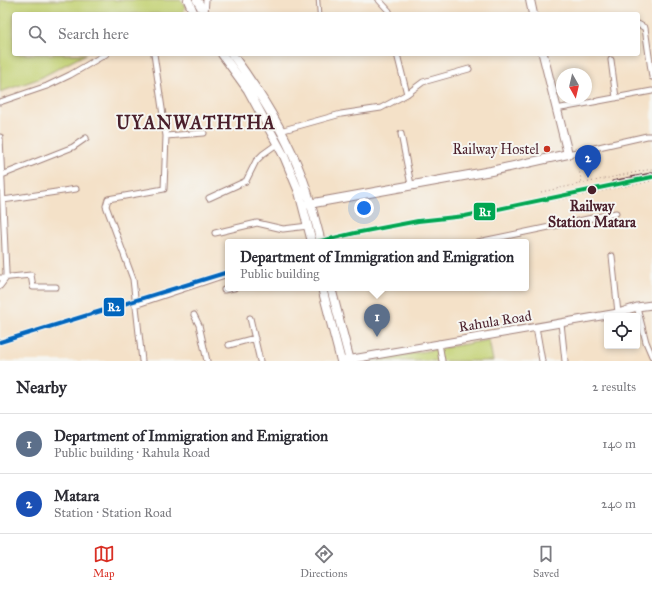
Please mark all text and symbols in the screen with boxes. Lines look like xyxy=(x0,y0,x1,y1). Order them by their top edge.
search box xyxy=(12,12,640,56)
icon: search xyxy=(26,23,48,45)
text: Search here xyxy=(58,25,129,43)
north arrow xyxy=(556,68,592,104)
district label: UYANWATHTHA xyxy=(116,112,276,134)
place label: Railway Hostel xyxy=(453,141,539,158)
marker: Railway Hostel xyxy=(542,144,552,154)
pin: 2 xyxy=(575,145,601,178)
marker: Railway Station Matara xyxy=(586,184,598,196)
your location xyxy=(354,198,374,218)
place label: Railway Station Matara xyxy=(548,198,637,231)
line badge: R1 xyxy=(473,202,496,221)
text: R1 xyxy=(479,206,492,219)
popup xyxy=(225,239,529,291)
text: Department of Immigration and Emigration xyxy=(240,248,514,266)
text: Public building xyxy=(240,266,319,282)
line badge: R2 xyxy=(103,297,125,317)
text: R2 xyxy=(107,301,121,314)
pin: 1 xyxy=(364,304,390,337)
street label: Rahula Road xyxy=(457,307,533,336)
map controls xyxy=(604,313,640,349)
button: locate xyxy=(604,313,640,349)
text: Nearby xyxy=(16,377,67,398)
text: 2 results xyxy=(592,379,636,395)
text: Department of Immigration and Emigration xyxy=(54,427,328,445)
text: 1 xyxy=(26,436,32,452)
text: 140 m xyxy=(602,436,636,452)
text: Public building · Rahula Road xyxy=(54,445,210,461)
text: Matara xyxy=(54,487,99,505)
text: 2 xyxy=(26,496,32,512)
text: 240 m xyxy=(601,496,636,512)
text: Station · Station Road xyxy=(54,505,172,521)
tab: Map xyxy=(93,543,115,580)
tab: Directions xyxy=(300,543,348,580)
tab: Saved xyxy=(533,543,559,580)

